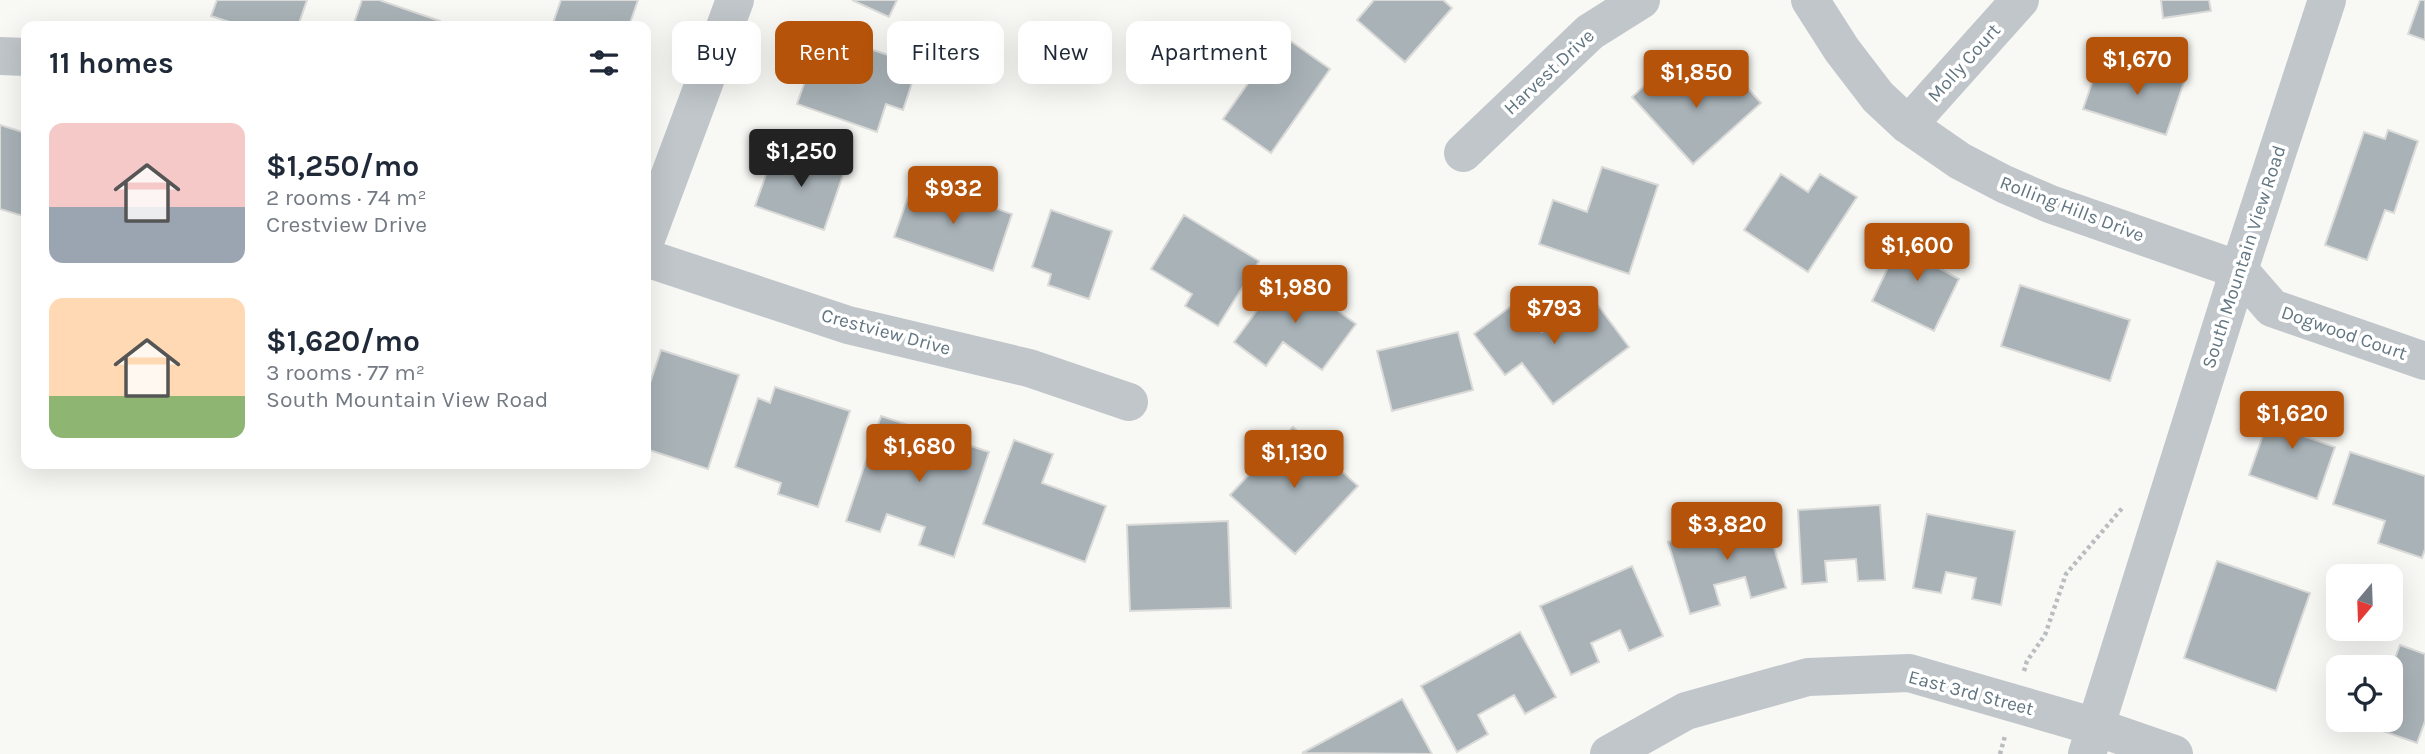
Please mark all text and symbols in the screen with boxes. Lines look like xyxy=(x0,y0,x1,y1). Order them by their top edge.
street label: Molly Court xyxy=(1923,19,2005,107)
chip: Buy xyxy=(672,21,761,84)
chip: Rent xyxy=(775,21,873,84)
chip: Filters xyxy=(887,21,1004,84)
chip: New xyxy=(1018,21,1112,84)
chip: Apartment xyxy=(1126,21,1291,84)
street label: Harvest Drive xyxy=(1499,25,1599,119)
pin: $1,670 xyxy=(2080,38,2194,97)
icon: filters xyxy=(585,44,623,82)
text: 11 homes xyxy=(49,45,174,81)
text: $1,670 xyxy=(2102,46,2172,73)
pin: $1,850 xyxy=(1639,50,1753,110)
text: $1,850 xyxy=(1660,59,1732,86)
pin: $1,250 xyxy=(744,130,858,189)
text: $1,250 xyxy=(765,138,837,165)
street label: South Mountain View Road xyxy=(2197,143,2291,371)
text: $1,250/mo xyxy=(266,148,419,184)
icon: home xyxy=(105,151,189,235)
pin: $932 xyxy=(912,166,994,226)
street label: Rolling Hills Drive xyxy=(1997,171,2147,247)
text: $932 xyxy=(924,175,982,202)
text: 2 rooms · 74 m² xyxy=(266,184,427,211)
text: Crestview Drive xyxy=(266,211,427,238)
pin: $1,600 xyxy=(1860,224,1974,283)
text: $1,600 xyxy=(1881,232,1953,259)
pin: $1,980 xyxy=(1238,266,1352,325)
text: $1,980 xyxy=(1258,274,1332,301)
pin: $793 xyxy=(1513,286,1595,346)
text: $793 xyxy=(1526,295,1582,322)
street label: Dogwood Court xyxy=(2278,301,2410,365)
street label: Crestview Drive xyxy=(819,304,953,360)
text: $1,620/mo xyxy=(266,323,420,359)
icon: home xyxy=(105,326,189,410)
text: 3 rooms · 77 m² xyxy=(266,359,425,386)
text: South Mountain View Road xyxy=(266,386,548,413)
pin: $1,620 xyxy=(2235,392,2349,451)
text: $1,620 xyxy=(2256,400,2328,427)
pin: $1,680 xyxy=(862,424,976,484)
pin: $1,130 xyxy=(1237,430,1351,490)
text: $1,680 xyxy=(882,433,956,460)
text: $1,130 xyxy=(1261,439,1327,466)
pin: $3,820 xyxy=(1670,503,1784,562)
text: $3,820 xyxy=(1687,511,1767,538)
north arrow xyxy=(2326,564,2403,640)
map controls xyxy=(2326,564,2403,732)
button: locate xyxy=(2326,655,2403,732)
street label: East 3rd Street xyxy=(1906,666,2036,720)

